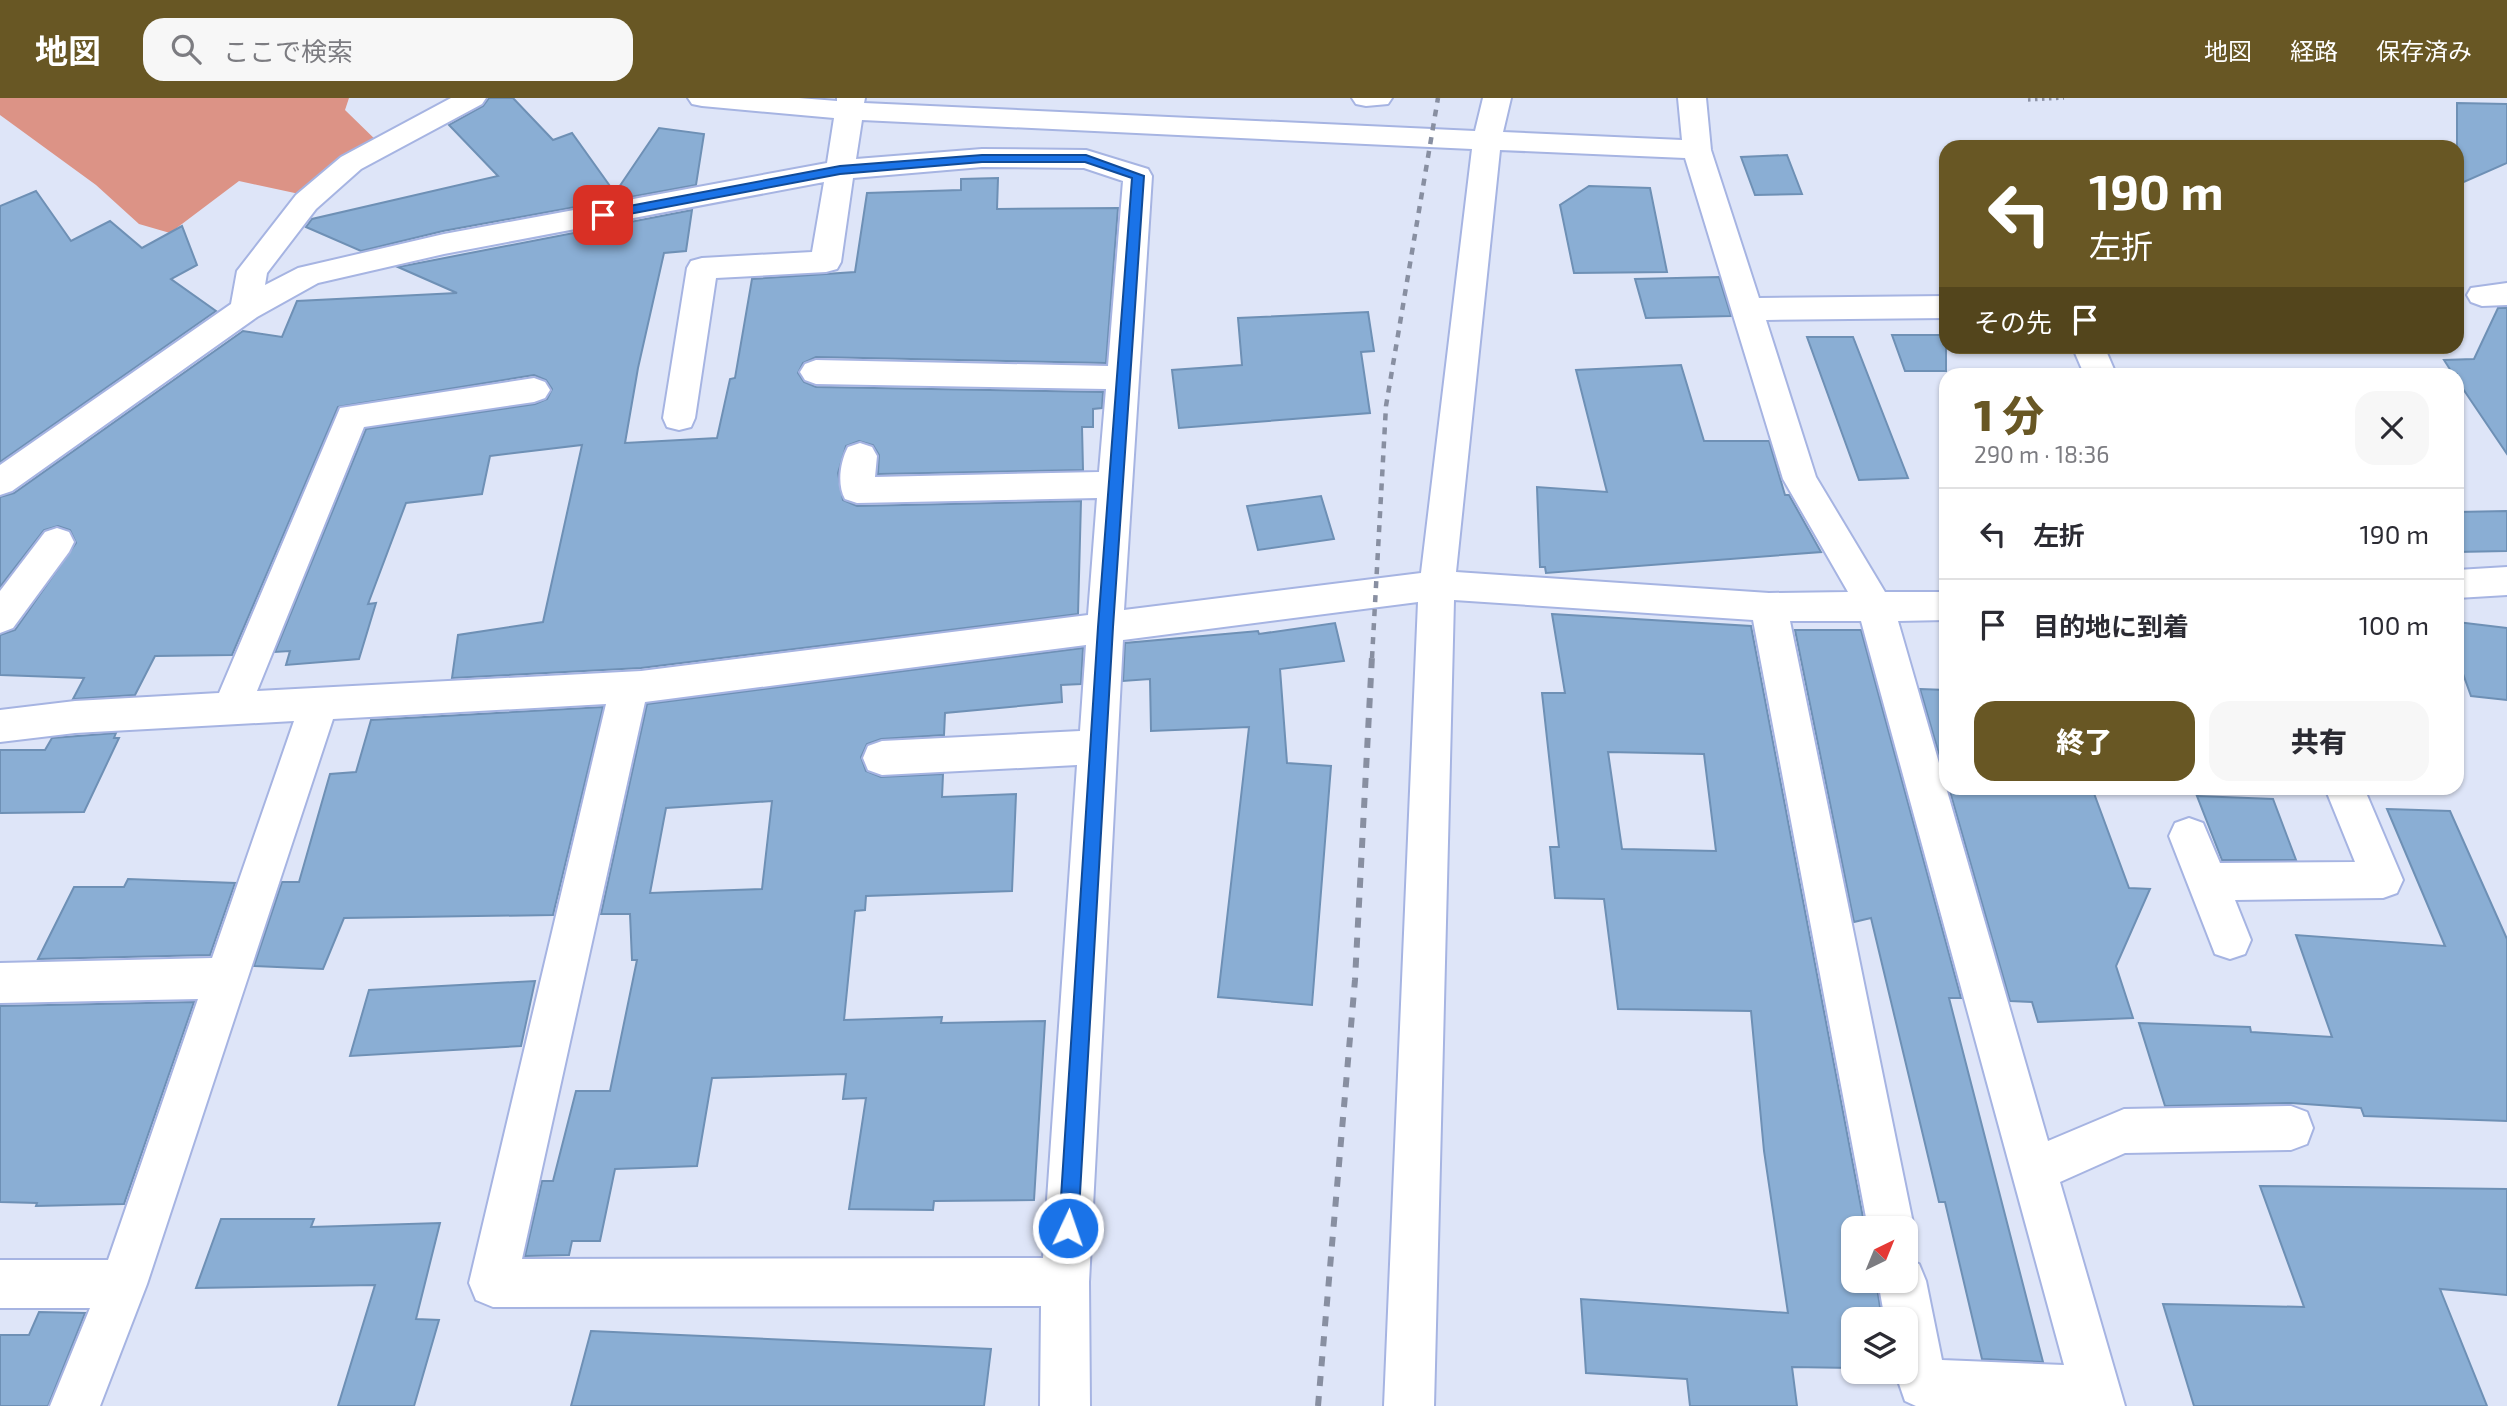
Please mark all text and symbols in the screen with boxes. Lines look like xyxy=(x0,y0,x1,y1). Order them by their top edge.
search box xyxy=(143,18,633,81)
text: 地図 xyxy=(35,30,101,70)
icon: search xyxy=(167,30,205,68)
text: ここで検索 xyxy=(223,35,353,66)
text: 地図 xyxy=(2204,36,2252,65)
text: 経路 xyxy=(2290,36,2338,65)
text: 保存済み xyxy=(2376,36,2472,65)
text: 190 m xyxy=(2089,161,2224,220)
icon: left xyxy=(1974,168,2065,259)
pin xyxy=(573,185,633,245)
icon: arrive xyxy=(584,196,622,234)
text: 左折 xyxy=(2089,226,2153,264)
icon: arrive xyxy=(2066,301,2104,339)
text: その先 xyxy=(1974,306,2052,337)
text: 1 分 xyxy=(1974,389,2044,439)
button: close xyxy=(2355,391,2429,465)
text: 290 m · 18:36 xyxy=(1974,440,2109,468)
icon: left xyxy=(1974,515,2012,553)
text: 190 m xyxy=(2360,518,2429,549)
text: 左折 xyxy=(2033,519,2085,550)
icon: arrive xyxy=(1974,606,2012,644)
text: 100 m xyxy=(2359,609,2429,640)
text: 目的地に到着 xyxy=(2033,610,2189,641)
button: 終了 xyxy=(1974,701,2195,781)
button: 共有 xyxy=(2209,701,2429,781)
position arrow xyxy=(1031,1191,1105,1265)
north arrow xyxy=(1841,1216,1918,1293)
map controls xyxy=(1841,1216,1918,1384)
button: layers xyxy=(1841,1307,1918,1384)

